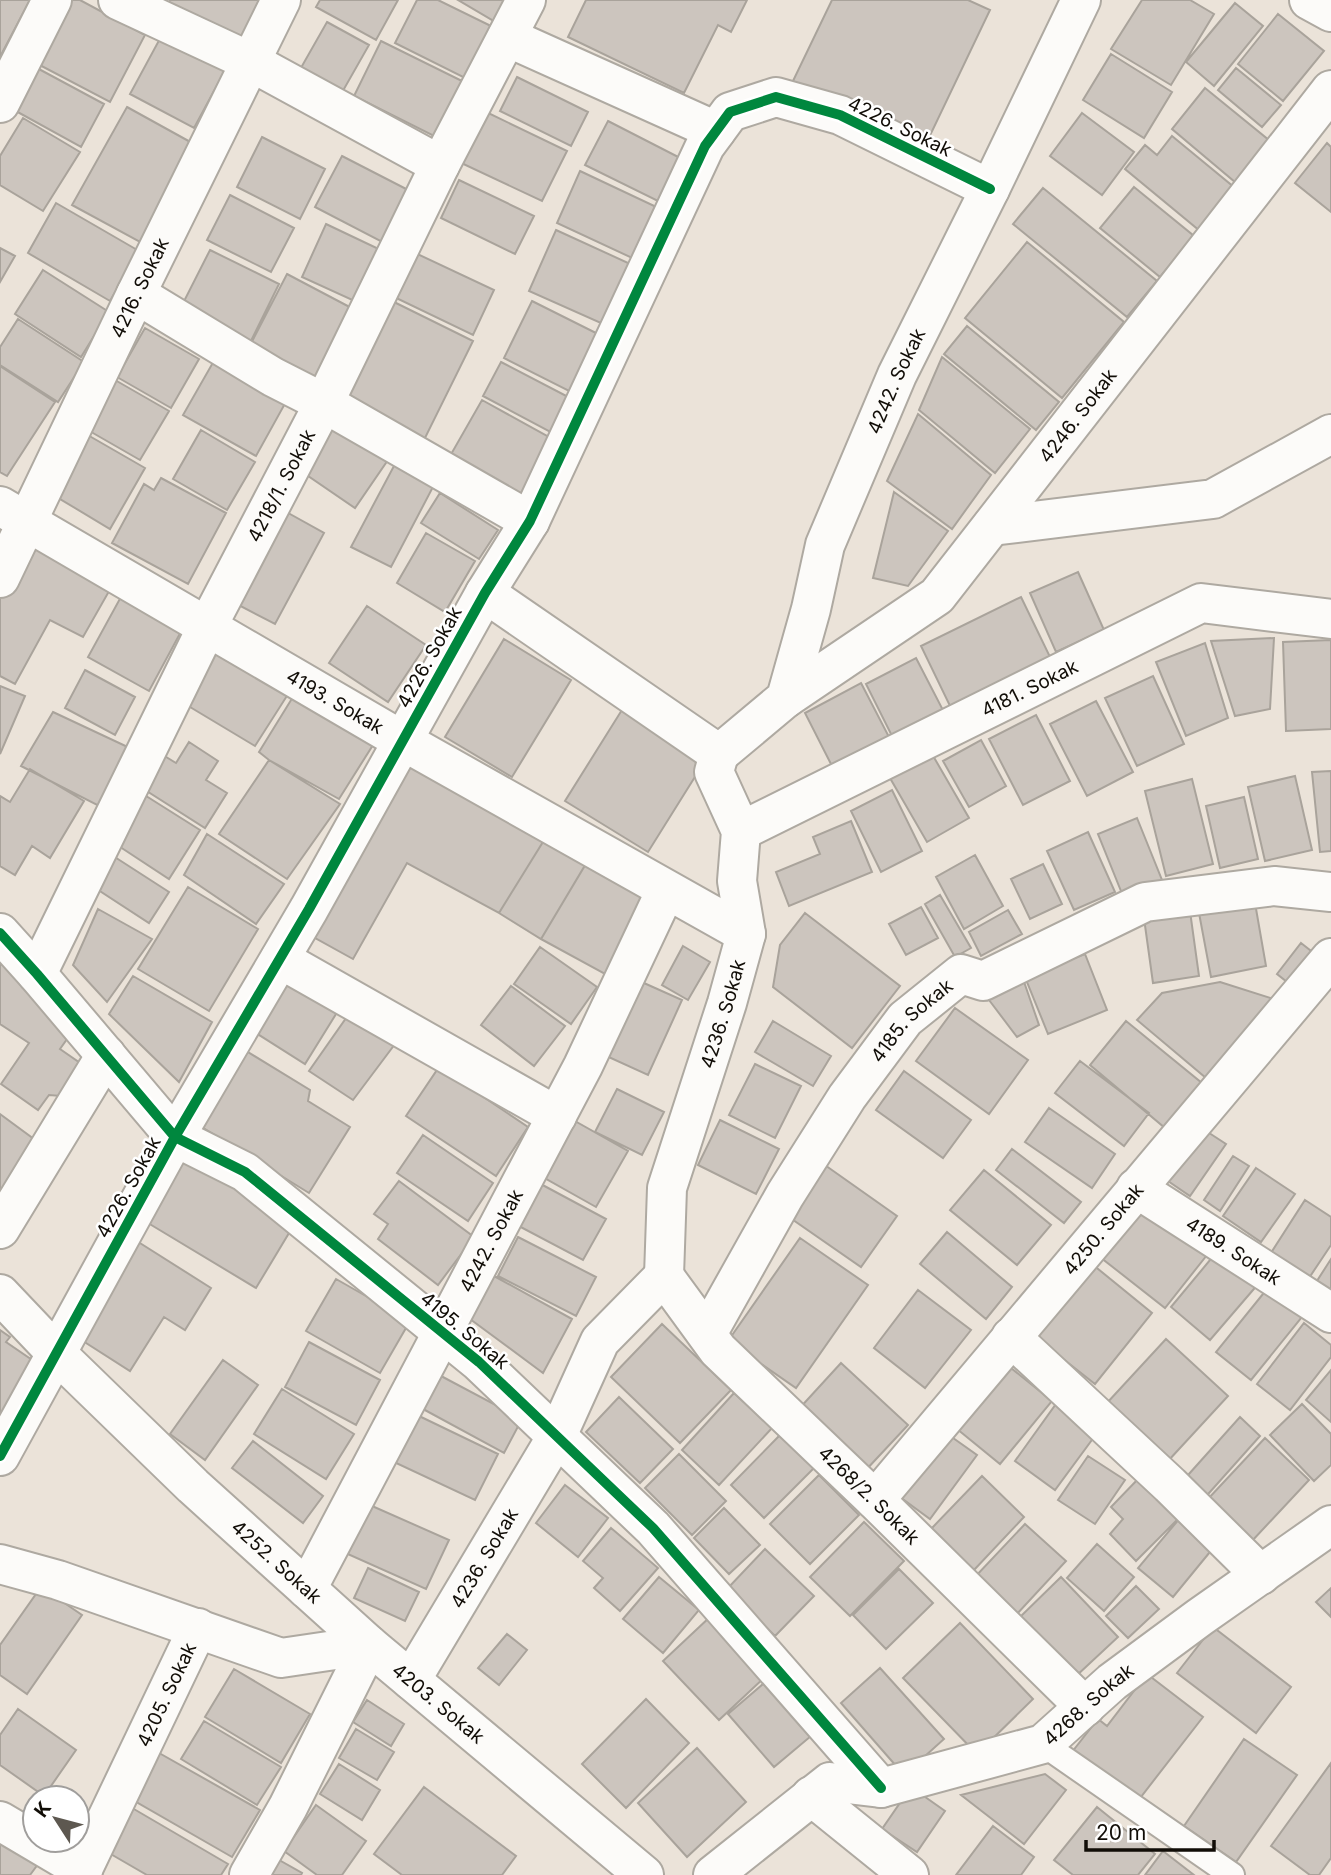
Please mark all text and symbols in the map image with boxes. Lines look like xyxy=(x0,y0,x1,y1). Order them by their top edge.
street label: 4226. Sokak xyxy=(844,91,956,162)
street label: 4216. Sokak xyxy=(106,233,174,342)
street label: 4242. Sokak xyxy=(862,324,931,437)
street label: 4246. Sokak xyxy=(1034,364,1122,467)
street label: 4218/1. Sokak xyxy=(242,425,320,546)
street label: 4226. Sokak xyxy=(392,602,467,712)
street label: 4181. Sokak xyxy=(978,655,1082,722)
street label: 4193. Sokak xyxy=(282,665,388,739)
street label: 4236. Sokak xyxy=(696,956,751,1071)
street label: 4185. Sokak xyxy=(866,974,958,1067)
street label: 4226. Sokak xyxy=(91,1132,166,1242)
street label: 4250. Sokak xyxy=(1058,1178,1149,1280)
street label: 4242. Sokak xyxy=(455,1185,528,1296)
street label: 4189. Sokak xyxy=(1181,1212,1286,1290)
street label: 4195. Sokak xyxy=(416,1287,514,1374)
street label: 4268/2. Sokak xyxy=(813,1441,925,1550)
street label: 4236. Sokak xyxy=(446,1504,523,1613)
street label: 4252. Sokak xyxy=(227,1516,326,1609)
street label: 4205. Sokak xyxy=(132,1638,202,1751)
street label: 4203. Sokak xyxy=(387,1658,489,1749)
street label: 4268. Sokak xyxy=(1038,1659,1139,1750)
north arrow xyxy=(21,1784,91,1854)
text: K xyxy=(29,1797,56,1822)
scale bar xyxy=(1086,1808,1214,1852)
text: 20 m xyxy=(1096,1820,1146,1845)

